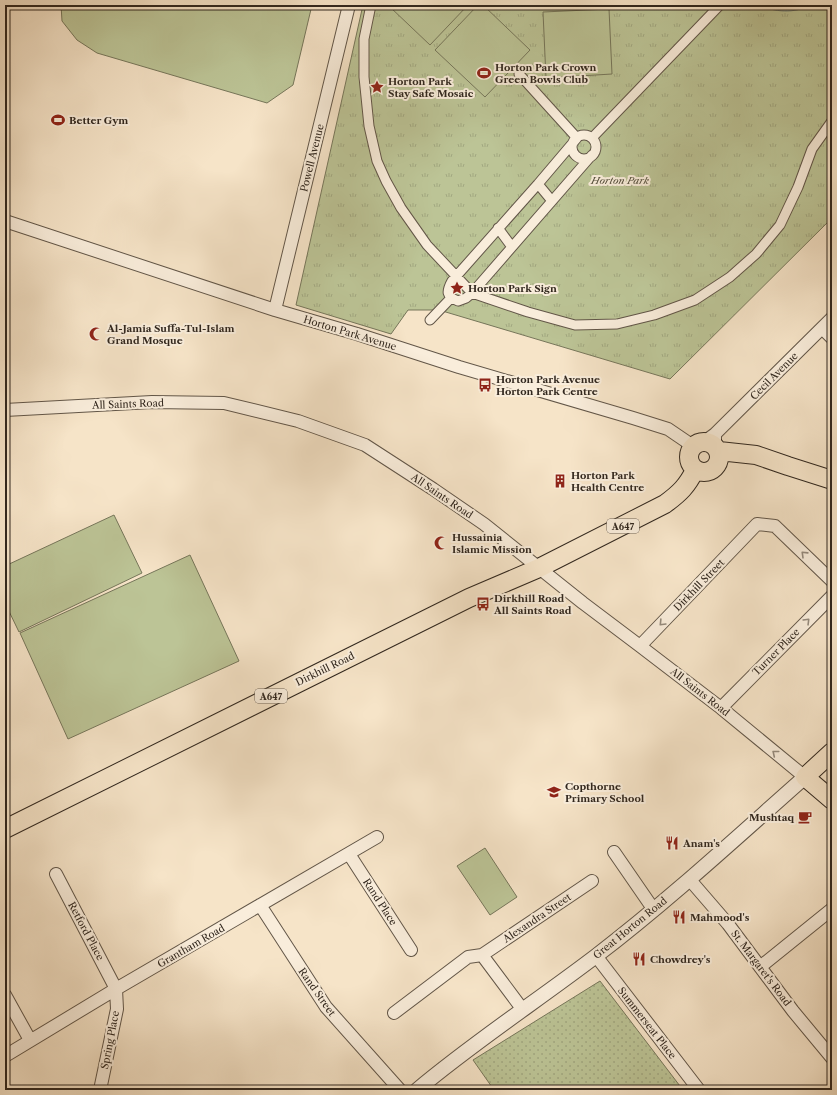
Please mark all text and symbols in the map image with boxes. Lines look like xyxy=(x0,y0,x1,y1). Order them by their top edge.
place label: Horton Park Crown Green Bowls Club xyxy=(495,61,597,86)
sports icon: Horton Park Crown Green Bowls Club xyxy=(476,65,492,81)
place label: Horton Park Stay Safe Mosaic xyxy=(388,75,474,100)
place icon: Horton Park Stay Safe Mosaic xyxy=(369,79,385,95)
sports icon: Better Gym xyxy=(50,112,66,128)
place label: Better Gym xyxy=(69,114,128,127)
street label: Powell Avenue xyxy=(297,122,327,193)
park label: Horton Park xyxy=(590,174,650,187)
place icon: Horton Park Sign xyxy=(449,280,465,296)
place label: Horton Park Sign xyxy=(468,282,557,295)
street label: Horton Park Avenue xyxy=(302,313,398,353)
place label: Al-Jamia Suffa-Tul-Islam Grand Mosque xyxy=(106,322,234,347)
mosque icon: Al-Jamia Suffa-Tul-Islam Grand Mosque xyxy=(88,326,104,342)
street label: Cecil Avenue xyxy=(747,349,801,403)
place label: Horton Park Avenue Horton Park Centre xyxy=(496,373,600,398)
bus stop icon: Horton Park Avenue Horton Park Centre xyxy=(477,377,493,393)
street label: All Saints Road xyxy=(91,396,164,412)
place label: Horton Park Health Centre xyxy=(571,469,644,494)
street label: All Saints Road xyxy=(408,470,475,521)
building icon: Horton Park Health Centre xyxy=(552,473,568,489)
road number: A647 xyxy=(607,519,639,533)
place label: Hussainia Islamic Mission xyxy=(452,531,532,556)
mosque icon: Hussainia Islamic Mission xyxy=(433,535,449,551)
one-way arrow xyxy=(801,551,809,559)
street label: Dirkhill Street xyxy=(671,556,727,614)
place label: Dirkhill Road All Saints Road xyxy=(493,592,572,617)
bus stop icon: Dirkhill Road All Saints Road xyxy=(475,596,491,612)
one-way arrow xyxy=(660,618,667,626)
one-way arrow xyxy=(802,618,810,626)
street label: Turner Place xyxy=(750,625,803,678)
street label: Dirkhill Road xyxy=(293,649,357,689)
street label: All Saints Road xyxy=(667,664,732,719)
road number: A647 xyxy=(255,689,287,703)
one-way arrow xyxy=(772,750,779,757)
place label: Copthorne Primary School xyxy=(565,780,645,805)
school or university icon: Copthorne Primary School xyxy=(546,784,562,800)
cafe icon: Mushtaq xyxy=(797,809,813,825)
place label: Mushtaq xyxy=(749,811,794,824)
restaurant icon: Anam's xyxy=(664,835,680,851)
place label: Anam's xyxy=(682,837,720,850)
street label: Rand Place xyxy=(360,876,400,928)
street label: Alexandra Street xyxy=(500,890,574,946)
street label: Great Horton Road xyxy=(590,894,670,962)
street label: Retford Place xyxy=(65,899,107,963)
restaurant icon: Mahmood's xyxy=(671,909,687,925)
place label: Mahmood's xyxy=(690,911,750,924)
street label: Grantham Road xyxy=(155,921,227,971)
street label: St. Margaret's Road xyxy=(728,927,794,1009)
restaurant icon: Chowdrey's xyxy=(631,951,647,967)
place label: Chowdrey's xyxy=(650,953,711,966)
street label: Rand Street xyxy=(296,965,339,1019)
street label: Summerseat Place xyxy=(615,984,679,1062)
street label: Spring Place xyxy=(98,1009,122,1070)

